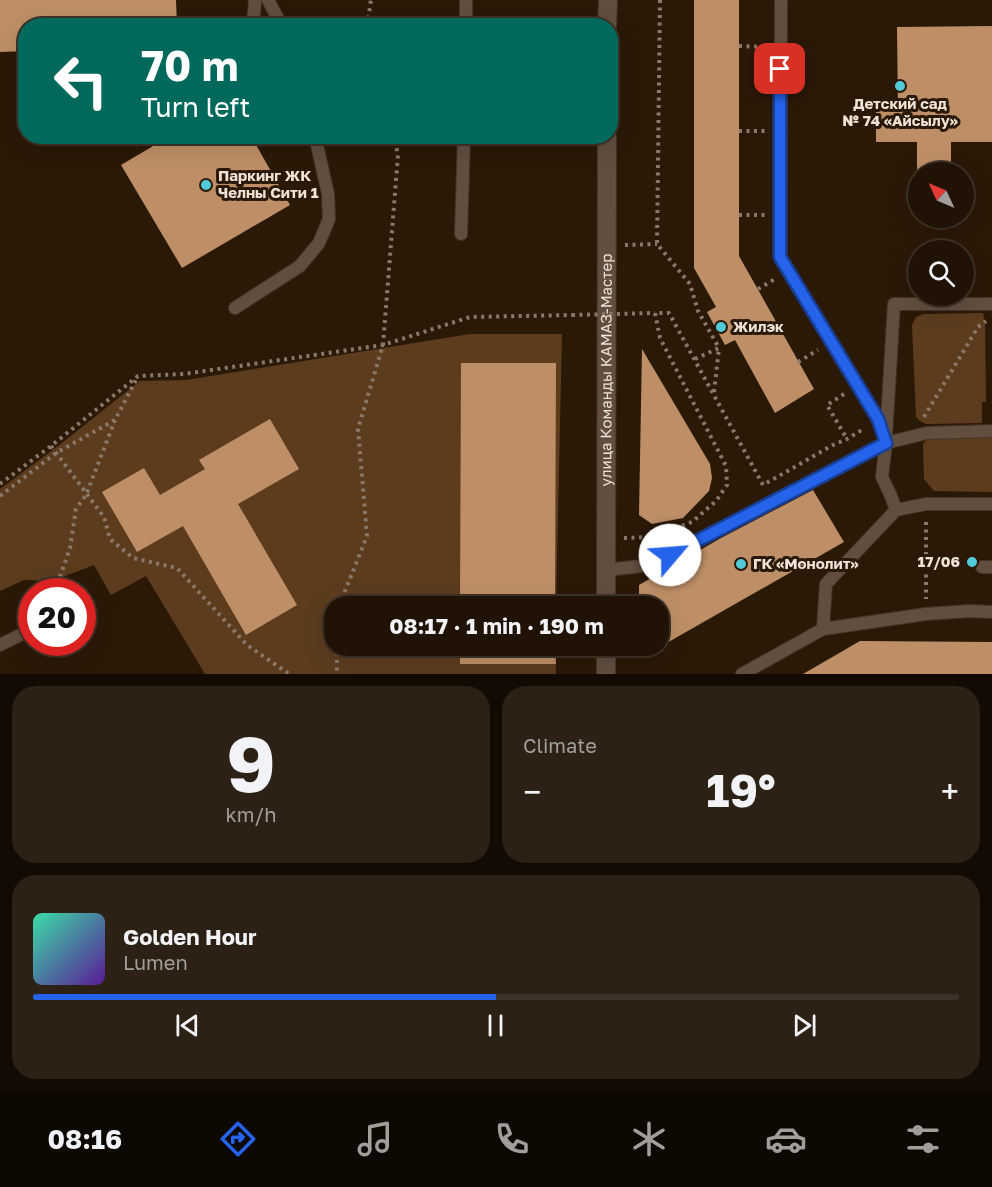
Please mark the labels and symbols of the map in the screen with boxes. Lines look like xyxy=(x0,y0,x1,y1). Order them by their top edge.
pin xyxy=(754,43,805,94)
marker: Детский сад № 74 «Айсылу» xyxy=(893,79,907,93)
place label: Детский сад № 74 «Айсылу» xyxy=(842,94,958,129)
north arrow xyxy=(908,162,974,228)
place label: Паркинг ЖК Челны Сити 1 xyxy=(218,166,319,201)
marker: Паркинг ЖК Челны Сити 1 xyxy=(199,178,213,192)
street label: улица Команды КАМАЗ-Мастер xyxy=(596,254,615,486)
place label: Жилэк xyxy=(733,317,784,335)
marker: Жилэк xyxy=(714,320,728,334)
position arrow xyxy=(638,523,702,587)
place label: 17/06 xyxy=(918,552,960,570)
place label: ГК «Монолит» xyxy=(753,554,858,572)
marker: 17/06 xyxy=(965,555,979,569)
marker: ГК «Монолит» xyxy=(734,557,748,571)
speed limit sign: 20 xyxy=(18,578,96,656)

